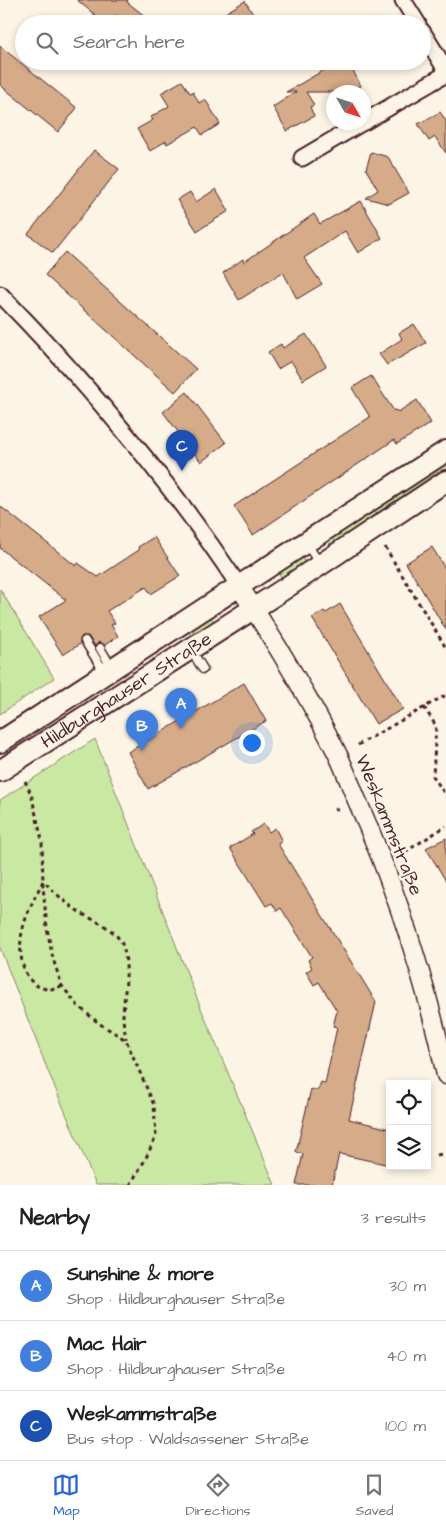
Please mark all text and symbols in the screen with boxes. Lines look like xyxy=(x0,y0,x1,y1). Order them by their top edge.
search box xyxy=(15,15,431,70)
icon: search xyxy=(33,29,61,57)
text: Search here xyxy=(73,29,185,56)
north arrow xyxy=(326,85,371,130)
pin: C xyxy=(166,430,198,471)
street label: Hildburghauser Straße xyxy=(36,625,217,755)
pin: A xyxy=(165,688,197,729)
pin: B xyxy=(126,710,158,751)
your location xyxy=(239,730,265,756)
street label: Weskammstraße xyxy=(348,751,430,899)
map controls xyxy=(386,1080,431,1170)
button: locate xyxy=(386,1080,431,1125)
button: layers xyxy=(386,1125,431,1170)
text: Nearby xyxy=(20,1203,90,1232)
text: 3 results xyxy=(361,1207,426,1229)
text: Sunshine & more xyxy=(67,1261,214,1288)
text: A xyxy=(31,1275,41,1297)
text: 30 m xyxy=(389,1275,426,1297)
text: Shop · Hildburghauser Straße xyxy=(67,1288,285,1310)
text: Mac Hair xyxy=(67,1331,147,1358)
text: B xyxy=(30,1345,42,1367)
text: 40 m xyxy=(386,1345,426,1367)
text: Shop · Hildburghauser Straße xyxy=(67,1358,285,1380)
text: Weskammstraße xyxy=(67,1401,217,1428)
text: C xyxy=(30,1415,42,1437)
text: 100 m xyxy=(385,1415,426,1437)
text: Bus stop · Waldsassener Straße xyxy=(67,1428,309,1450)
tab: Map xyxy=(52,1471,80,1521)
tab: Directions xyxy=(185,1471,250,1521)
tab: Saved xyxy=(355,1471,394,1521)

